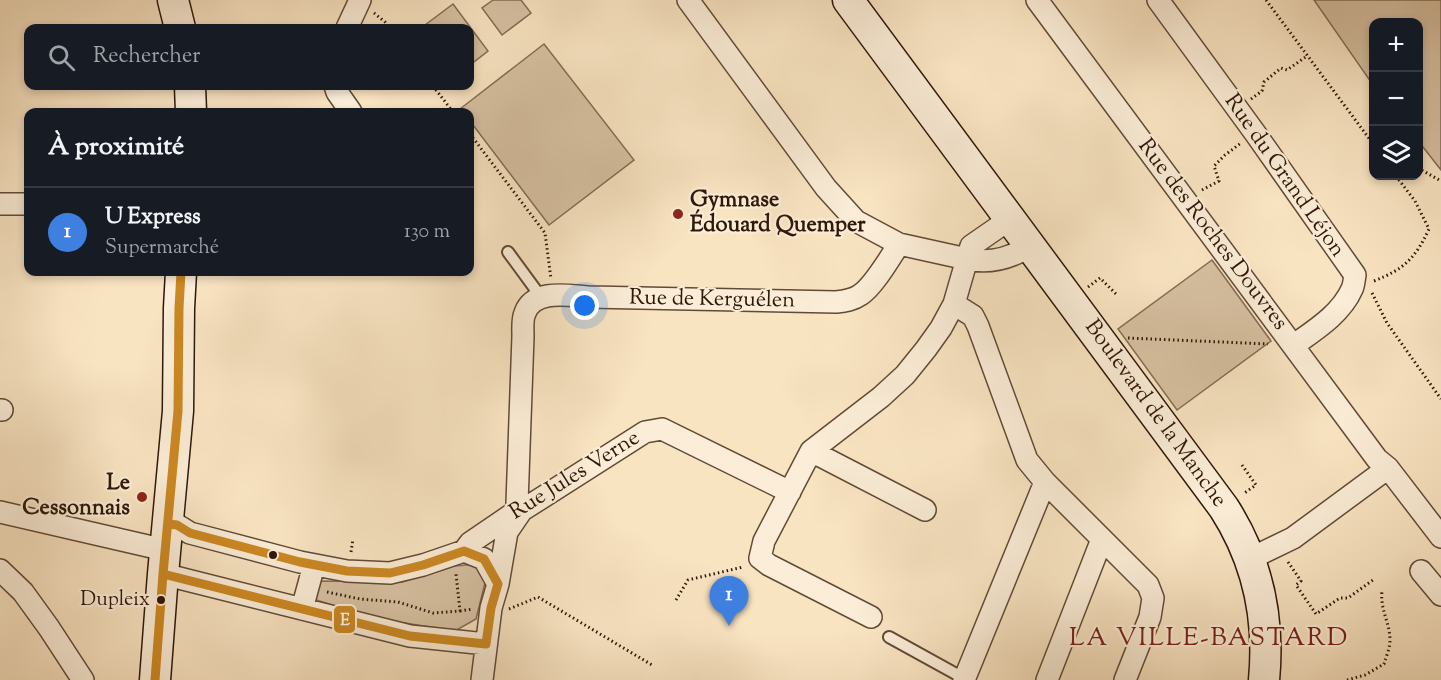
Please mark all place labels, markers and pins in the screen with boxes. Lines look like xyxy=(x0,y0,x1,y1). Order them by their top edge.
place label: Gymnase Édouard Quemper xyxy=(690,185,866,242)
marker: Gymnase Édouard Quemper xyxy=(671,207,685,221)
place label: Le Cessonnais xyxy=(22,468,130,525)
marker: Le Cessonnais xyxy=(135,490,149,504)
unlabelled marker xyxy=(267,549,279,561)
pin: 1 xyxy=(710,576,748,626)
place label: Dupleix xyxy=(80,586,150,615)
marker: Dupleix xyxy=(155,594,167,606)

